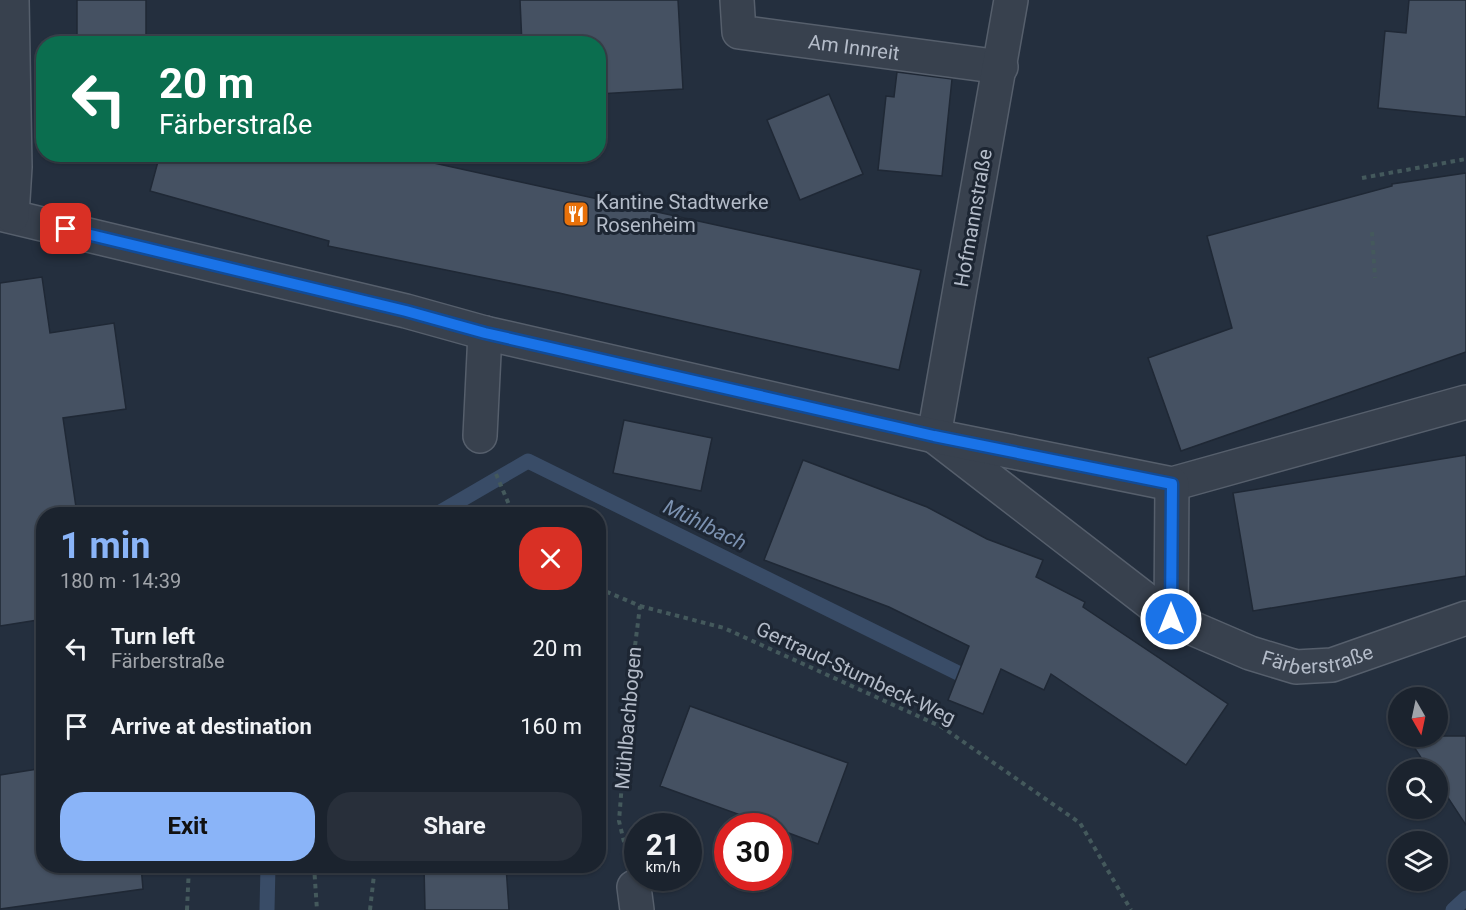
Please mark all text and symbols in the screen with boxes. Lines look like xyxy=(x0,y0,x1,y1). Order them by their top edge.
street label: Am Innreit xyxy=(807,29,901,65)
text: 20 m xyxy=(159,59,254,108)
icon: left xyxy=(60,60,138,138)
text: Färberstraße xyxy=(159,109,312,141)
street label: Hofmannstraße xyxy=(949,147,997,289)
place label: Kantine Stadtwerke Rosenheim xyxy=(596,190,769,237)
restaurant icon: Kantine Stadtwerke Rosenheim xyxy=(561,199,591,229)
pin xyxy=(40,203,91,254)
icon: arrive xyxy=(49,212,82,245)
water label: Mühlbach xyxy=(659,495,751,555)
text: 1 min xyxy=(60,525,151,567)
button: close xyxy=(519,527,582,590)
text: 180 m · 14:39 xyxy=(60,569,181,593)
position arrow xyxy=(1139,587,1203,651)
street label: Gertraud-Stumbeck-Weg xyxy=(752,616,960,730)
text: Turn left xyxy=(111,624,195,649)
icon: left xyxy=(60,632,93,665)
text: 20 m xyxy=(533,636,582,661)
street label: Färberstraße xyxy=(1259,640,1376,680)
street label: Mühlbachbogen xyxy=(610,645,646,791)
text: Färberstraße xyxy=(111,649,225,673)
north arrow xyxy=(1388,687,1448,747)
map controls xyxy=(1388,687,1448,891)
icon: arrive xyxy=(60,710,93,743)
text: Arrive at destination xyxy=(111,714,312,739)
text: 160 m xyxy=(520,714,582,739)
button: search xyxy=(1388,759,1448,819)
button: Exit xyxy=(60,792,315,861)
button: Share xyxy=(327,792,582,861)
speed limit sign: 30 xyxy=(714,813,792,891)
text: 21 xyxy=(646,827,680,862)
button: layers xyxy=(1388,831,1448,891)
text: km/h xyxy=(645,858,681,876)

